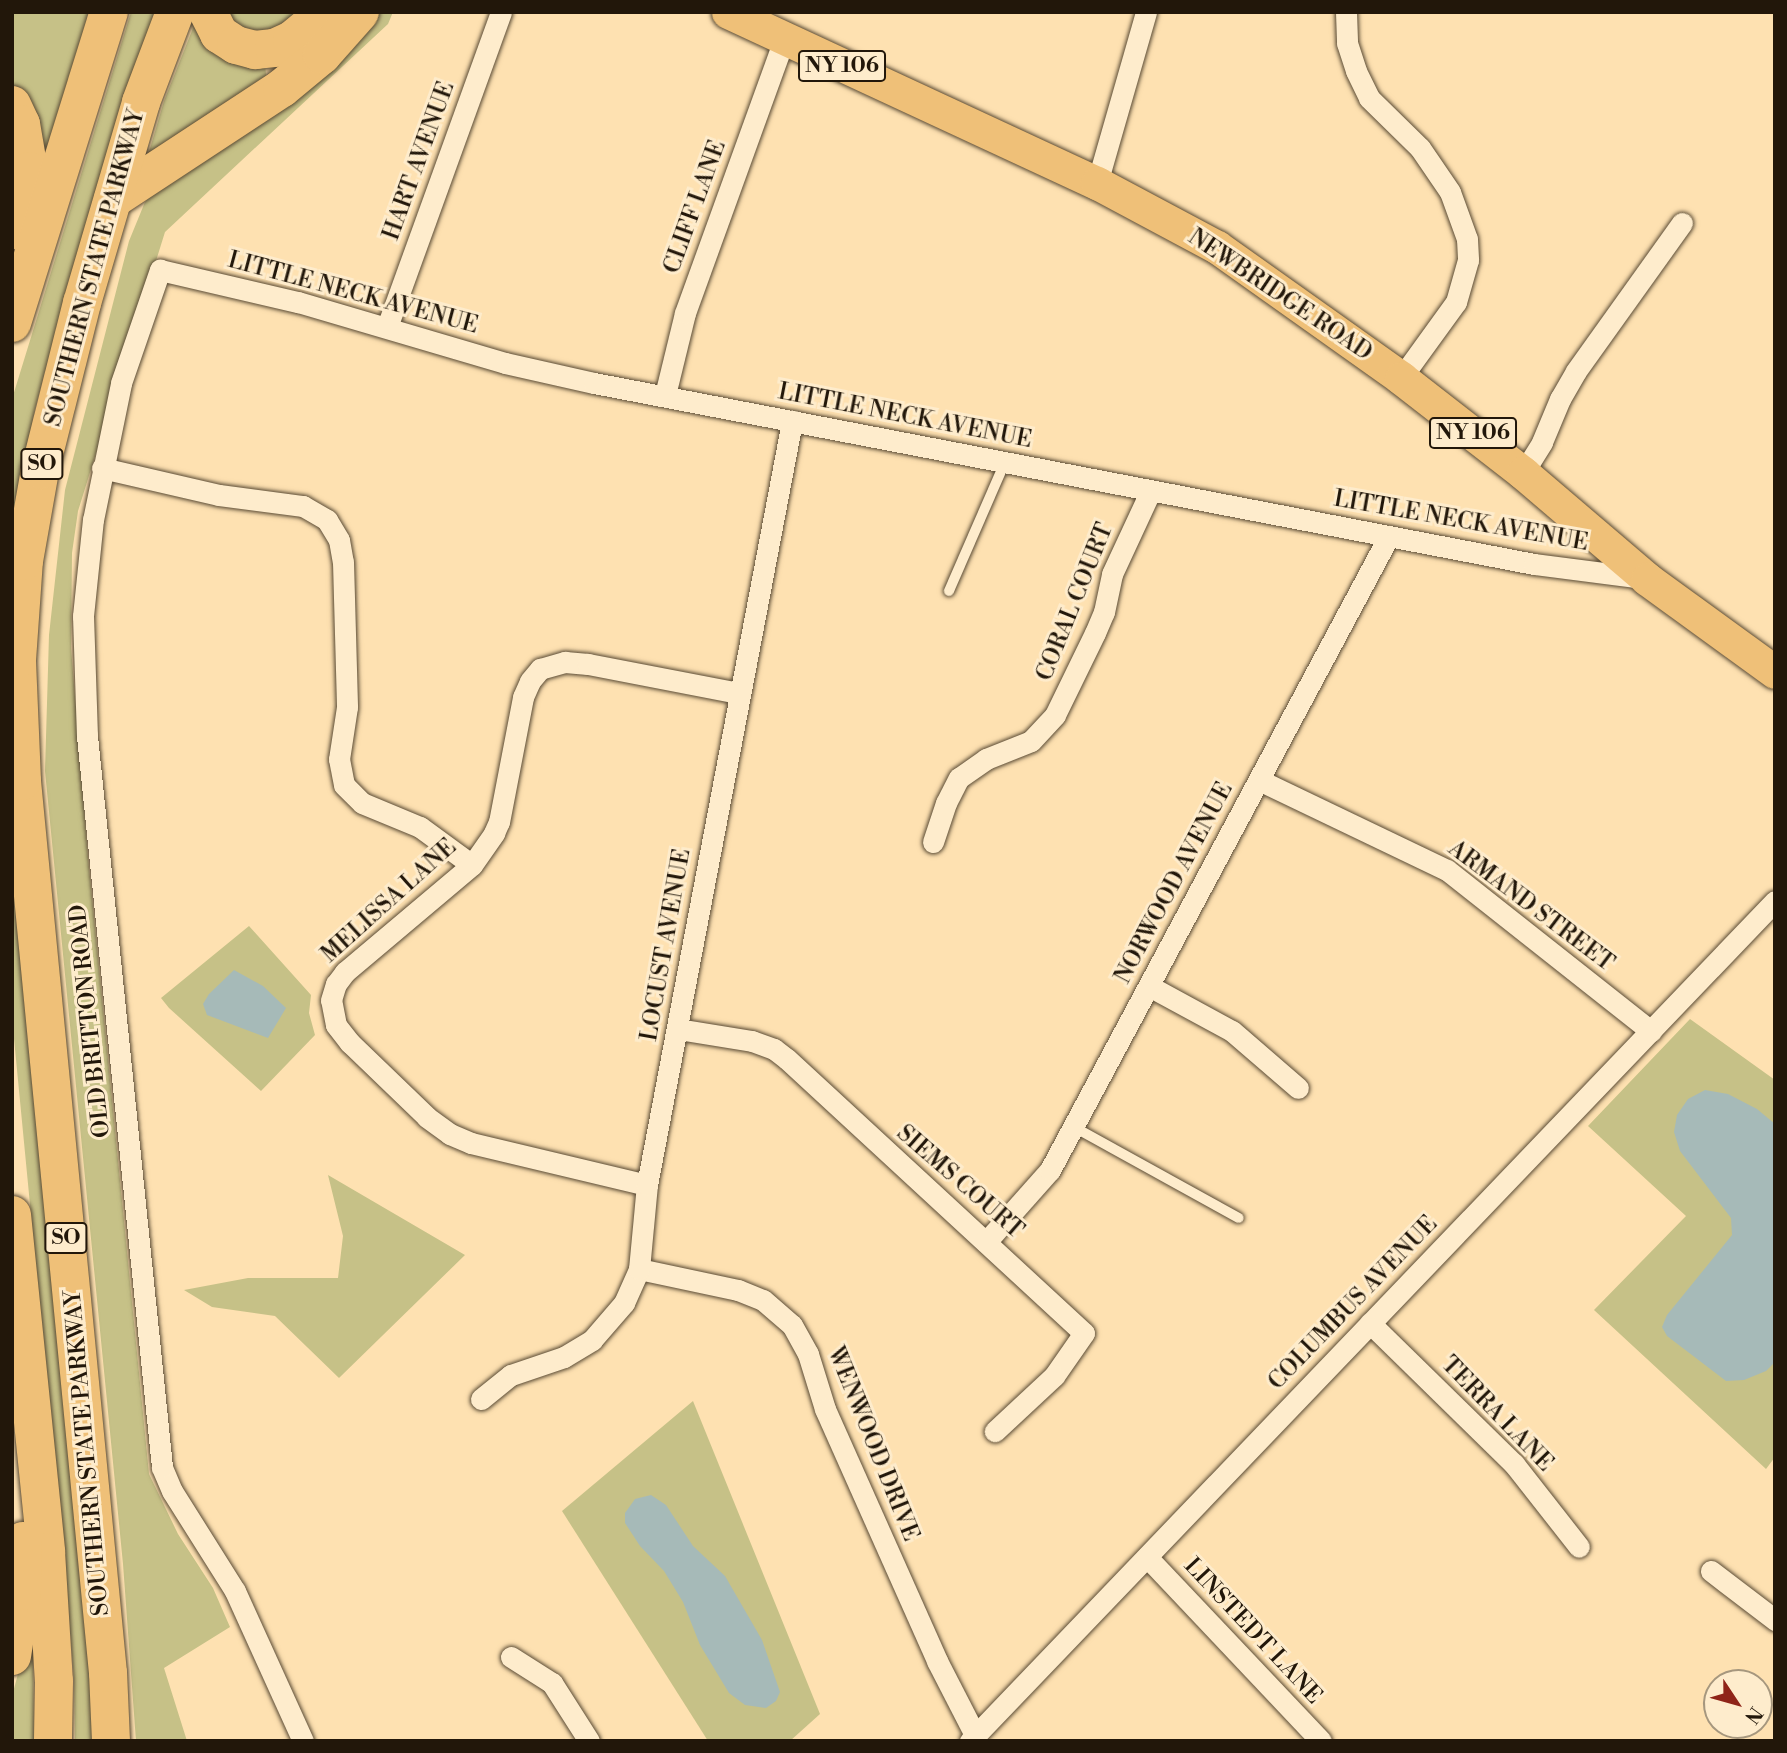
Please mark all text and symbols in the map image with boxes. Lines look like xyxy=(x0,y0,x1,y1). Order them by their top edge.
road number: NY 106 xyxy=(796,48,888,84)
street label: HART AVENUE xyxy=(378,78,460,244)
street label: SOUTHERN STATE PARKWAY xyxy=(39,107,151,429)
street label: CLIFF LANE xyxy=(658,137,732,277)
street label: NEWBRIDGE ROAD xyxy=(1183,223,1377,367)
street label: LITTLE NECK AVENUE xyxy=(225,246,481,340)
street label: LITTLE NECK AVENUE xyxy=(776,378,1034,454)
road number: NY 106 xyxy=(1428,416,1518,450)
road number: SO xyxy=(19,447,65,482)
street label: LITTLE NECK AVENUE xyxy=(1332,485,1590,557)
street label: CORAL COURT xyxy=(1031,519,1119,685)
street label: NORWOOD AVENUE xyxy=(1109,778,1239,988)
street label: MELISSA LANE xyxy=(316,833,462,969)
street label: ARMAND STREET xyxy=(1443,835,1619,977)
street label: LOCUST AVENUE xyxy=(635,847,697,1043)
street label: OLD BRITTON ROAD xyxy=(64,903,116,1139)
street label: SIEMS COURT xyxy=(891,1119,1029,1245)
street label: COLUMBUS AVENUE xyxy=(1263,1210,1443,1396)
road number: SO xyxy=(43,1220,89,1256)
street label: SOUTHERN STATE PARKWAY xyxy=(59,1289,115,1617)
street label: WENWOOD DRIVE xyxy=(821,1343,925,1545)
street label: TERRA LANE xyxy=(1435,1351,1559,1477)
street label: LINSTEDT LANE xyxy=(1178,1552,1328,1710)
north arrow xyxy=(1703,1669,1773,1739)
text: N xyxy=(1739,1702,1767,1728)

